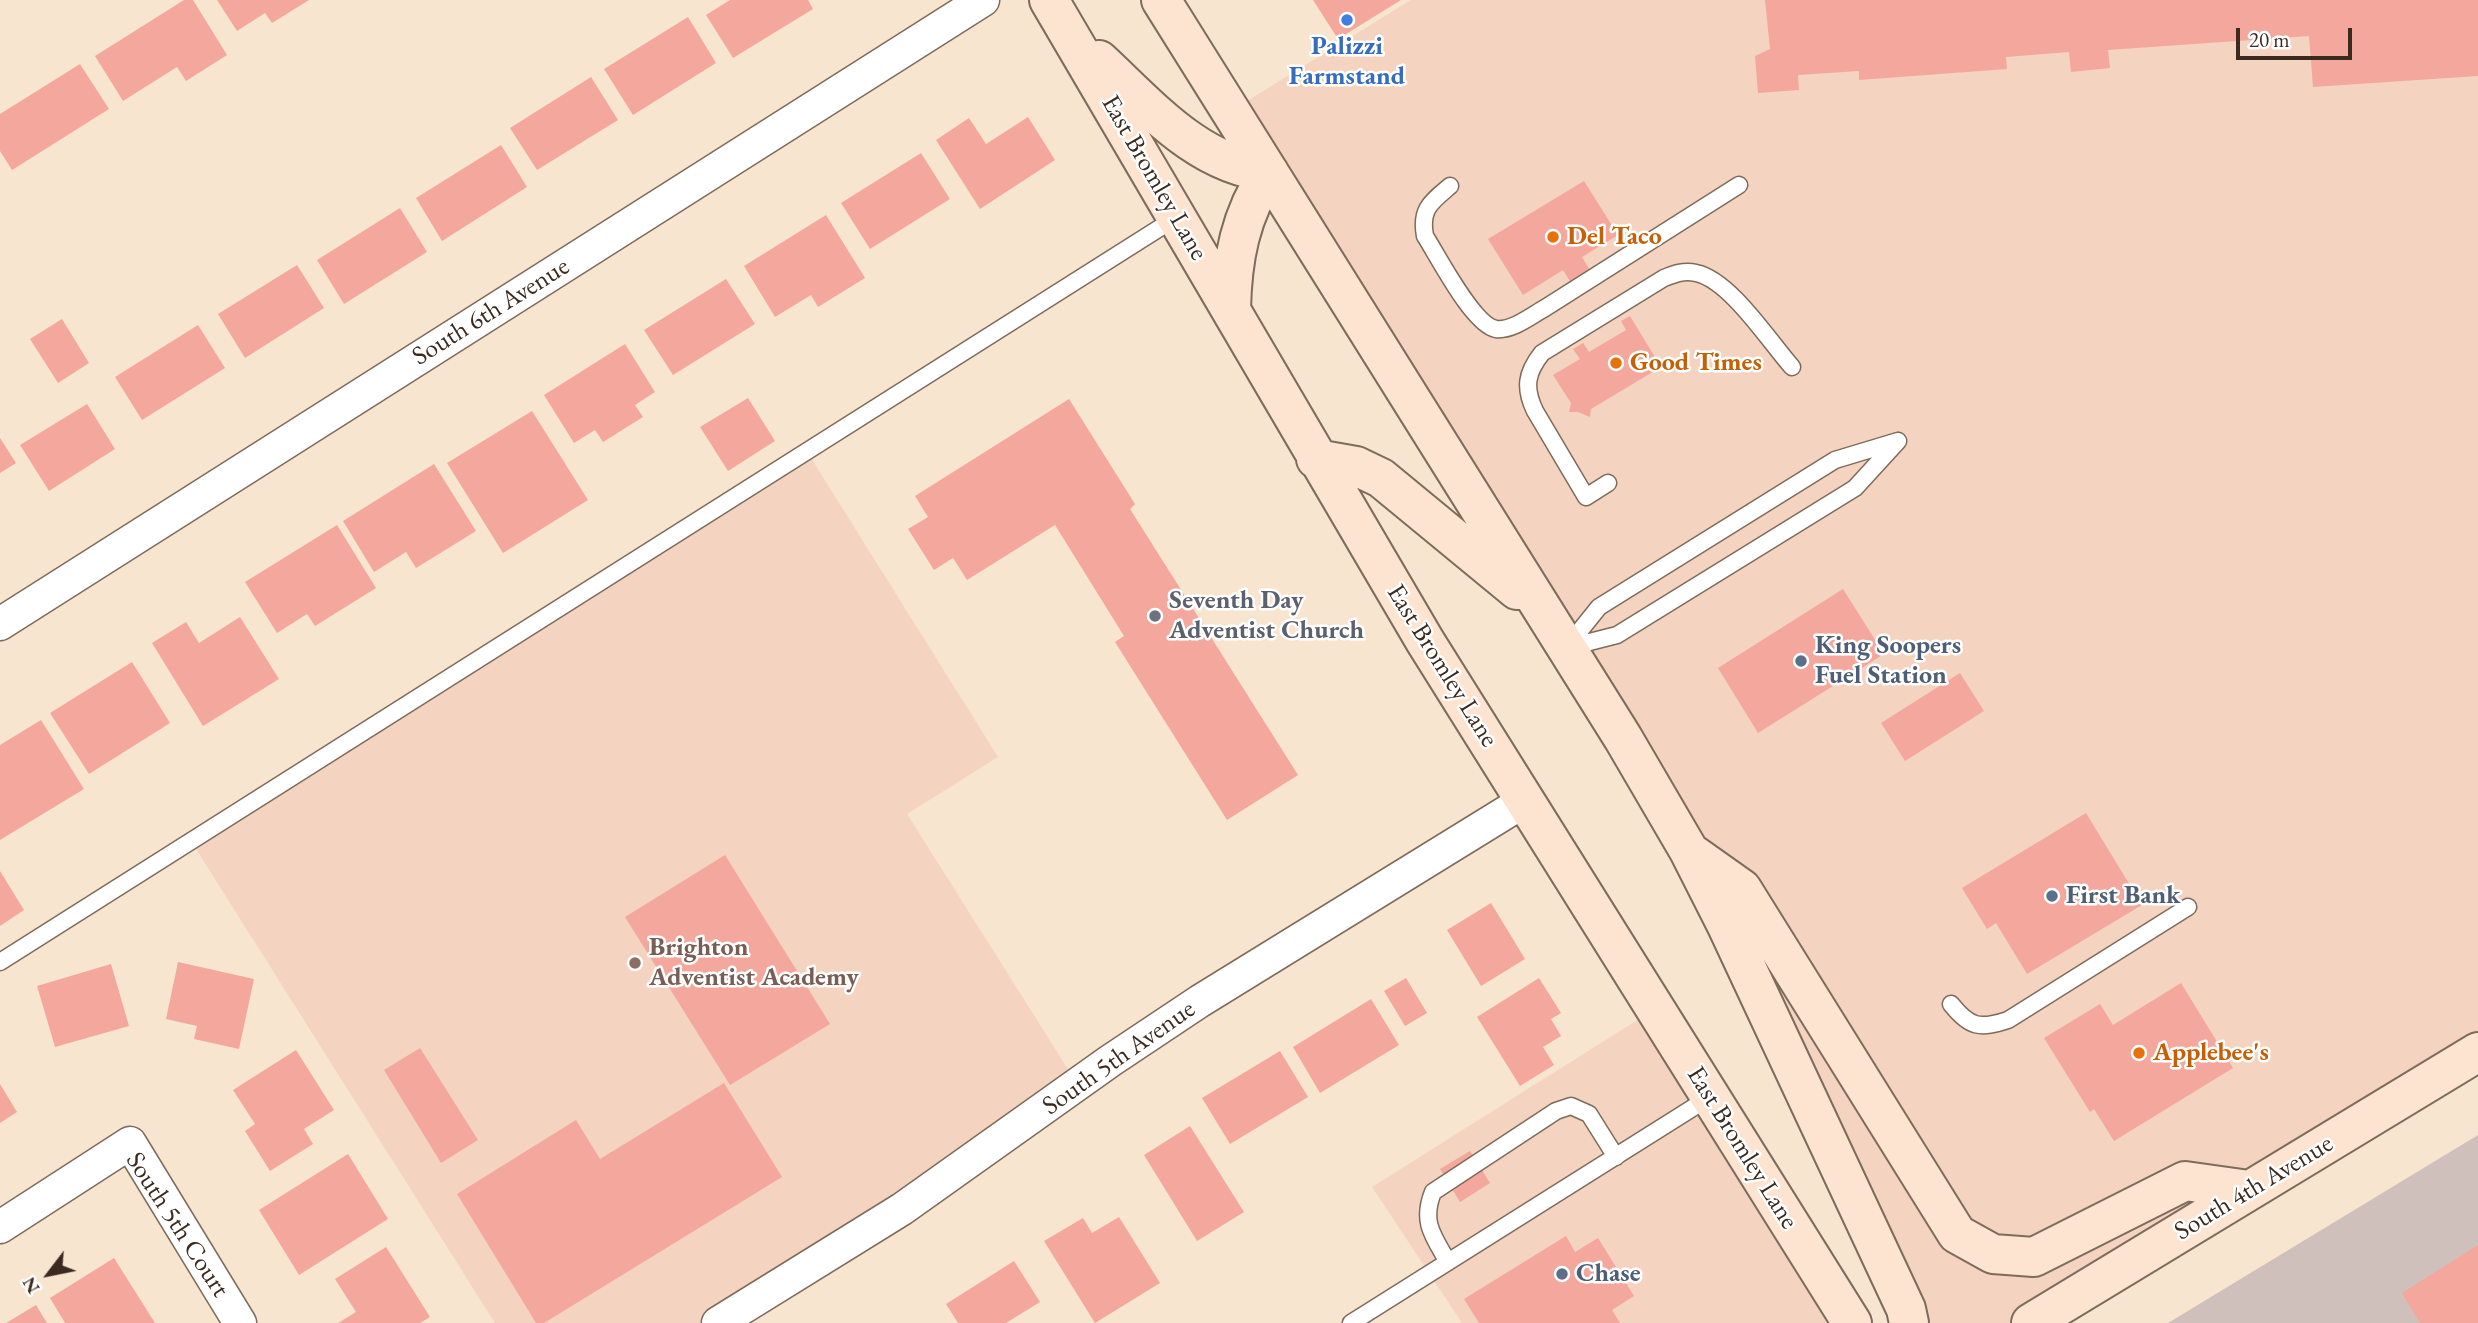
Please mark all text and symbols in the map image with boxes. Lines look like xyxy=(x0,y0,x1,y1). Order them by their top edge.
marker: Palizzi Farmstand xyxy=(1339,12,1355,28)
scale bar xyxy=(2240,14,2356,58)
text: 20 m xyxy=(2249,26,2290,53)
place label: Palizzi Farmstand xyxy=(1289,31,1405,92)
street label: East Bromley Lane xyxy=(1094,90,1214,266)
place label: Del Taco xyxy=(1567,221,1662,253)
marker: Del Taco xyxy=(1545,229,1561,245)
street label: South 6th Avenue xyxy=(407,251,575,373)
place label: Good Times xyxy=(1630,347,1762,379)
marker: Good Times xyxy=(1608,355,1624,371)
street label: East Bromley Lane xyxy=(1380,579,1504,753)
place label: Seventh Day Adventist Church xyxy=(1169,585,1364,646)
marker: Seventh Day Adventist Church xyxy=(1147,608,1163,624)
place label: King Soopers Fuel Station xyxy=(1815,630,1961,692)
marker: King Soopers Fuel Station xyxy=(1793,653,1809,669)
place label: First Bank xyxy=(2066,880,2180,912)
marker: First Bank xyxy=(2044,888,2060,904)
place label: Brighton Adventist Academy xyxy=(649,932,859,993)
marker: Brighton Adventist Academy xyxy=(627,955,643,971)
street label: South 5th Avenue xyxy=(1037,994,1201,1122)
place label: Applebee's xyxy=(2153,1037,2269,1069)
marker: Applebee's xyxy=(2131,1045,2147,1061)
street label: East Bromley Lane xyxy=(1680,1061,1804,1235)
street label: South 4th Avenue xyxy=(2169,1128,2339,1248)
street label: South 5th Court xyxy=(119,1147,235,1303)
north arrow xyxy=(14,1239,84,1309)
place label: Chase xyxy=(1576,1258,1641,1290)
marker: Chase xyxy=(1554,1266,1570,1282)
text: N xyxy=(16,1272,45,1299)

